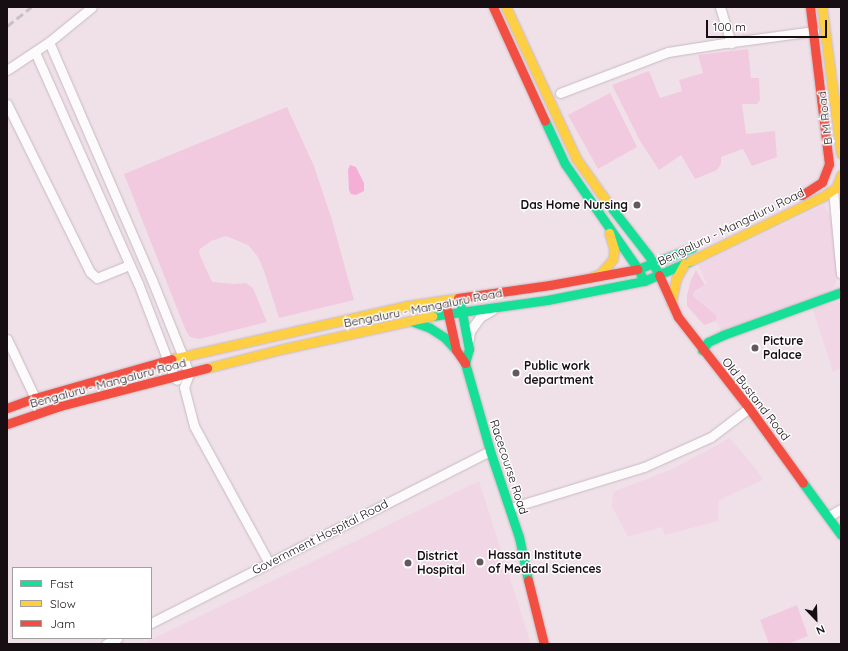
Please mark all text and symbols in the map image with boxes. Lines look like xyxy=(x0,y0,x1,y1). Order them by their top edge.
scale bar xyxy=(708,12,829,38)
text: 100 m xyxy=(713,19,746,34)
street label: B M Road xyxy=(815,90,835,146)
street label: Bengaluru - Mangaluru Road xyxy=(655,185,807,269)
place label: Das Home Nursing xyxy=(521,198,628,212)
marker: Das Home Nursing xyxy=(631,199,643,211)
street label: Bengaluru - Mangaluru Road xyxy=(342,286,504,330)
place label: Picture Palace xyxy=(763,334,803,362)
marker: Picture Palace xyxy=(750,343,760,353)
street label: Bengaluru - Mangaluru Road xyxy=(28,355,188,411)
street label: Old Bustand Road xyxy=(719,355,793,443)
place label: Public work department xyxy=(524,359,594,387)
marker: Public work department xyxy=(511,368,521,378)
street label: Racecourse Road xyxy=(487,418,531,516)
street label: Government Hospital Road xyxy=(250,496,390,578)
place label: Hassan Institute of Medical Sciences xyxy=(488,548,601,576)
place label: District Hospital xyxy=(417,549,465,577)
marker: District Hospital xyxy=(402,557,414,569)
marker: Hassan Institute of Medical Sciences xyxy=(475,557,485,567)
legend xyxy=(12,567,152,639)
text: Fast xyxy=(50,576,74,591)
text: Slow xyxy=(50,596,76,611)
north arrow xyxy=(796,599,836,639)
text: Jam xyxy=(50,616,75,631)
text: N xyxy=(814,622,827,638)

